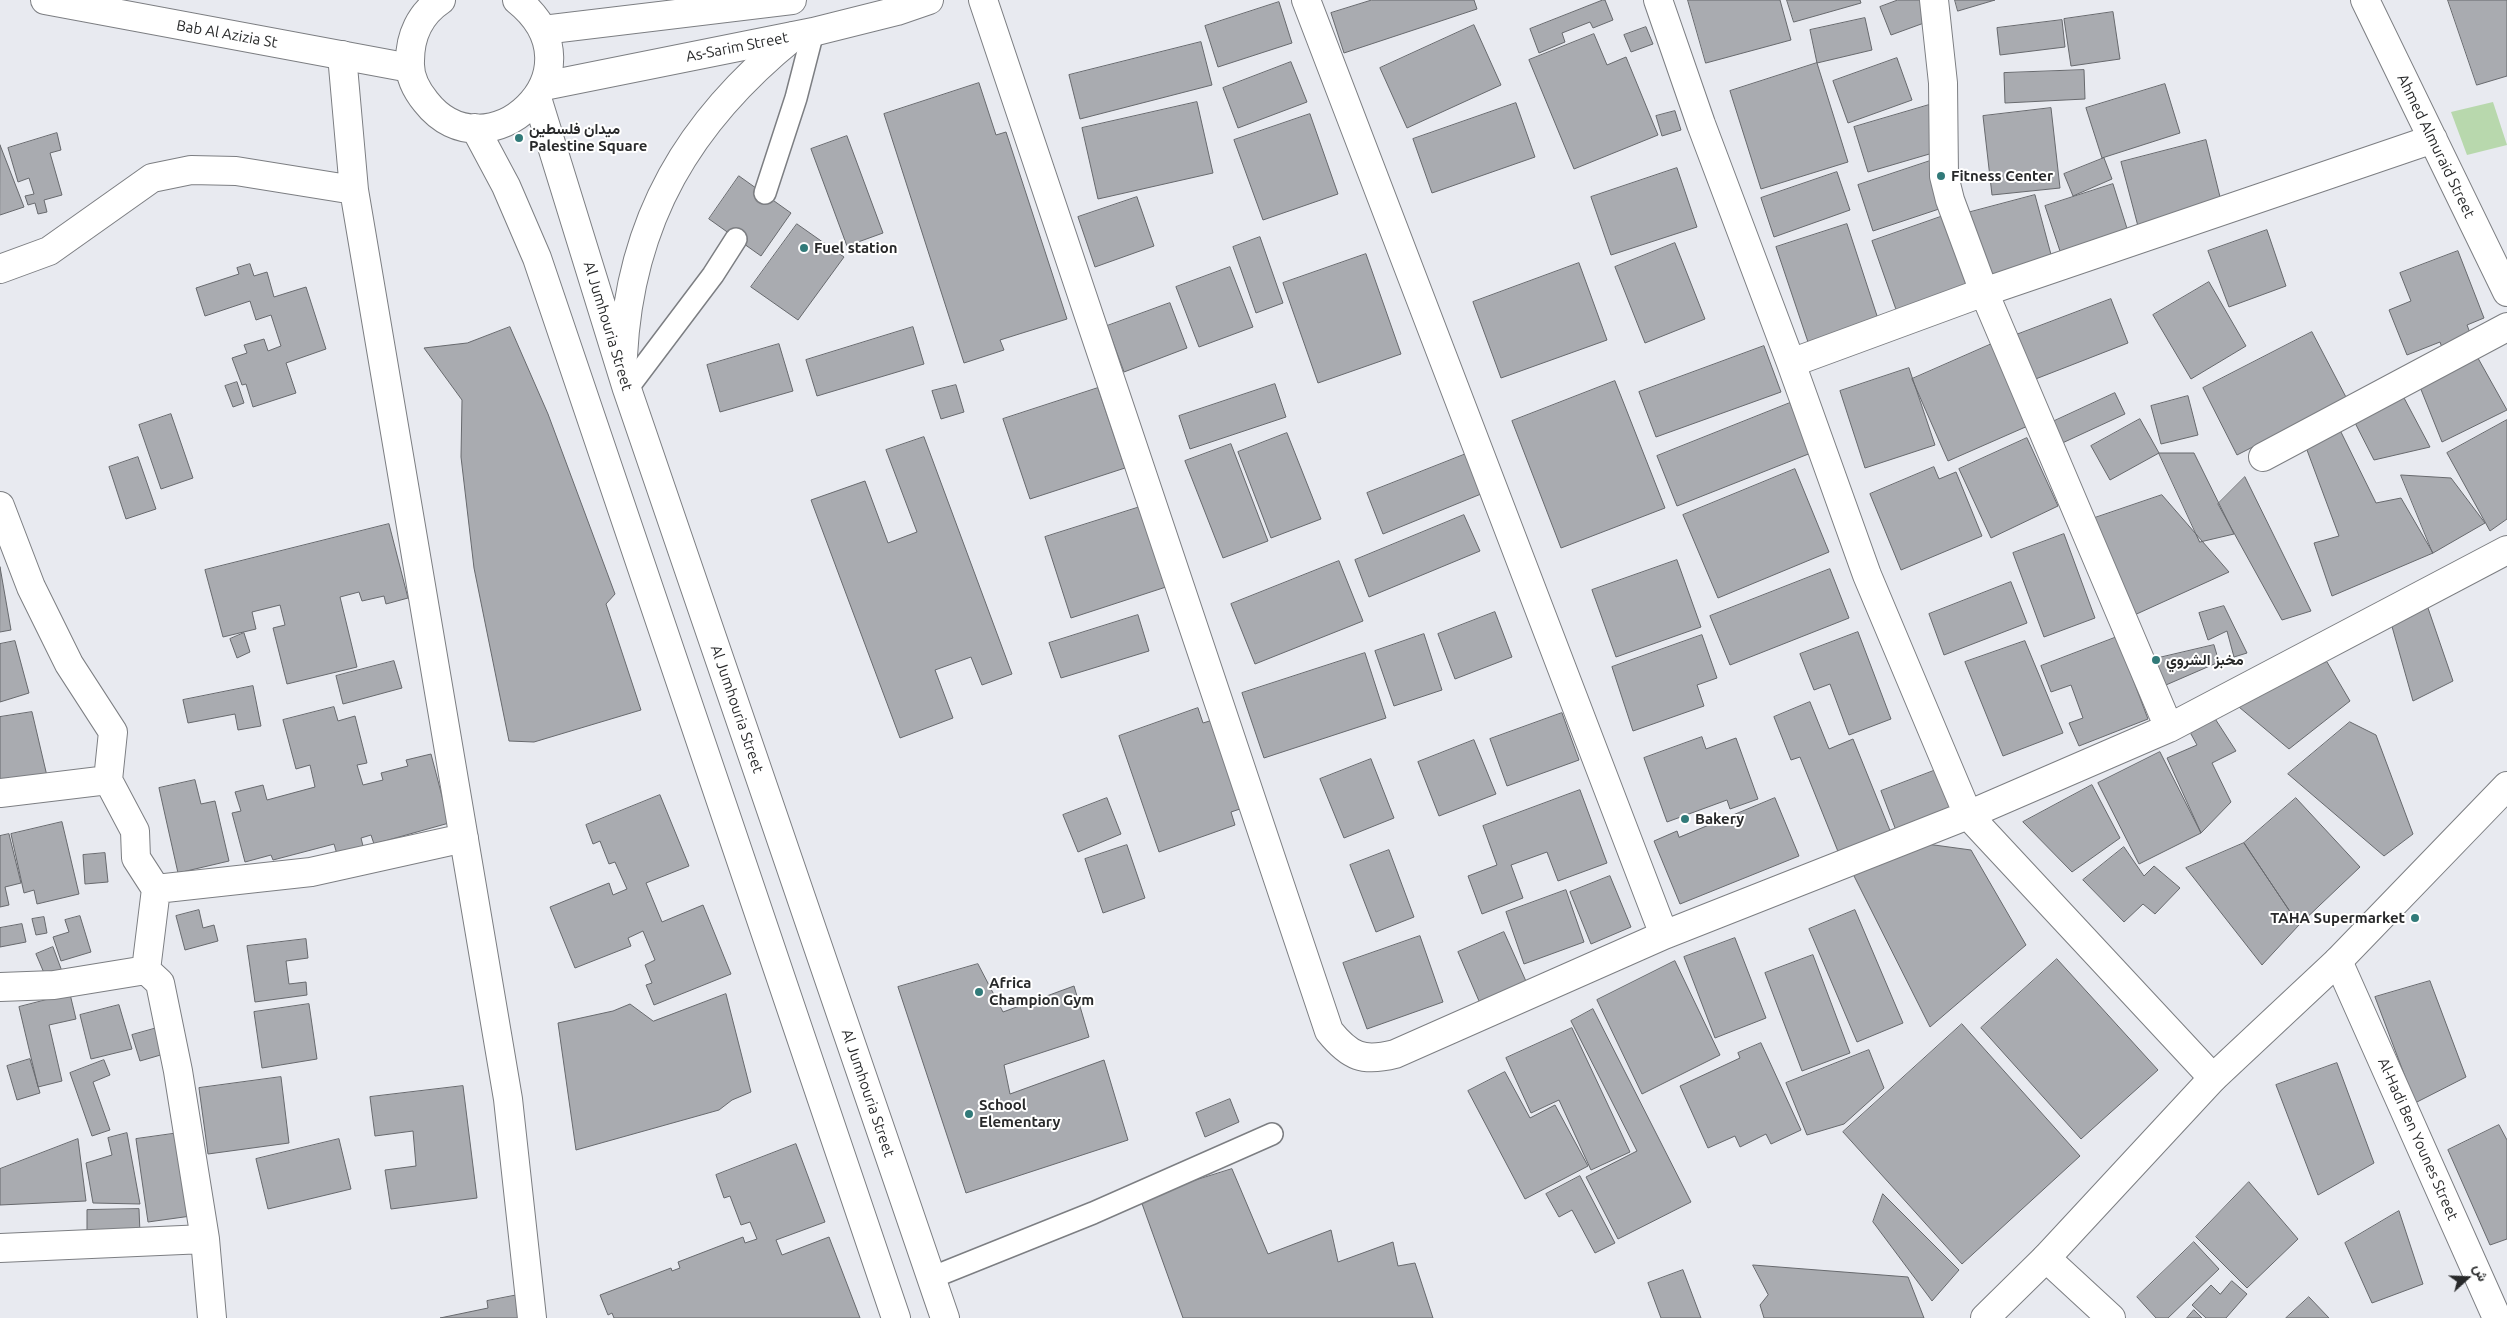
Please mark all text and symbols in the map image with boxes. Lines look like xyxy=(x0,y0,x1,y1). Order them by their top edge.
street label: Bab Al Azizia St xyxy=(175,16,279,52)
street label: As-Sarim Street xyxy=(684,28,790,66)
street label: Ahmed Almuraid Street xyxy=(2393,71,2479,221)
place label: ميدان فلسطين Palestine Square xyxy=(529,120,647,155)
marker: ميدان فلسطين Palestine Square xyxy=(513,132,525,144)
place label: Fitness Center xyxy=(1951,167,2053,185)
marker: Fitness Center xyxy=(1935,170,1947,182)
place label: Fuel station xyxy=(814,239,898,257)
marker: Fuel station xyxy=(798,242,810,254)
street label: Al Jumhouria Street xyxy=(580,259,636,393)
street label: Al Jumhouria Street xyxy=(707,643,767,775)
place label: مخبز الشروي xyxy=(2166,651,2244,669)
marker: مخبز الشروي xyxy=(2150,654,2162,666)
place label: Bakery xyxy=(1695,810,1744,828)
marker: Bakery xyxy=(1679,813,1691,825)
place label: TAHA Supermarket xyxy=(2270,909,2405,927)
marker: TAHA Supermarket xyxy=(2409,912,2421,924)
place label: Africa Champion Gym xyxy=(989,974,1094,1009)
marker: Africa Champion Gym xyxy=(973,986,985,998)
street label: Al Jumhouria Street xyxy=(838,1027,898,1159)
street label: Al-Hadi Ben Younes Street xyxy=(2374,1055,2462,1223)
place label: School Elementary xyxy=(979,1096,1060,1131)
marker: School Elementary xyxy=(963,1108,975,1120)
north arrow xyxy=(2442,1253,2492,1303)
text: ش xyxy=(2471,1262,2491,1284)

